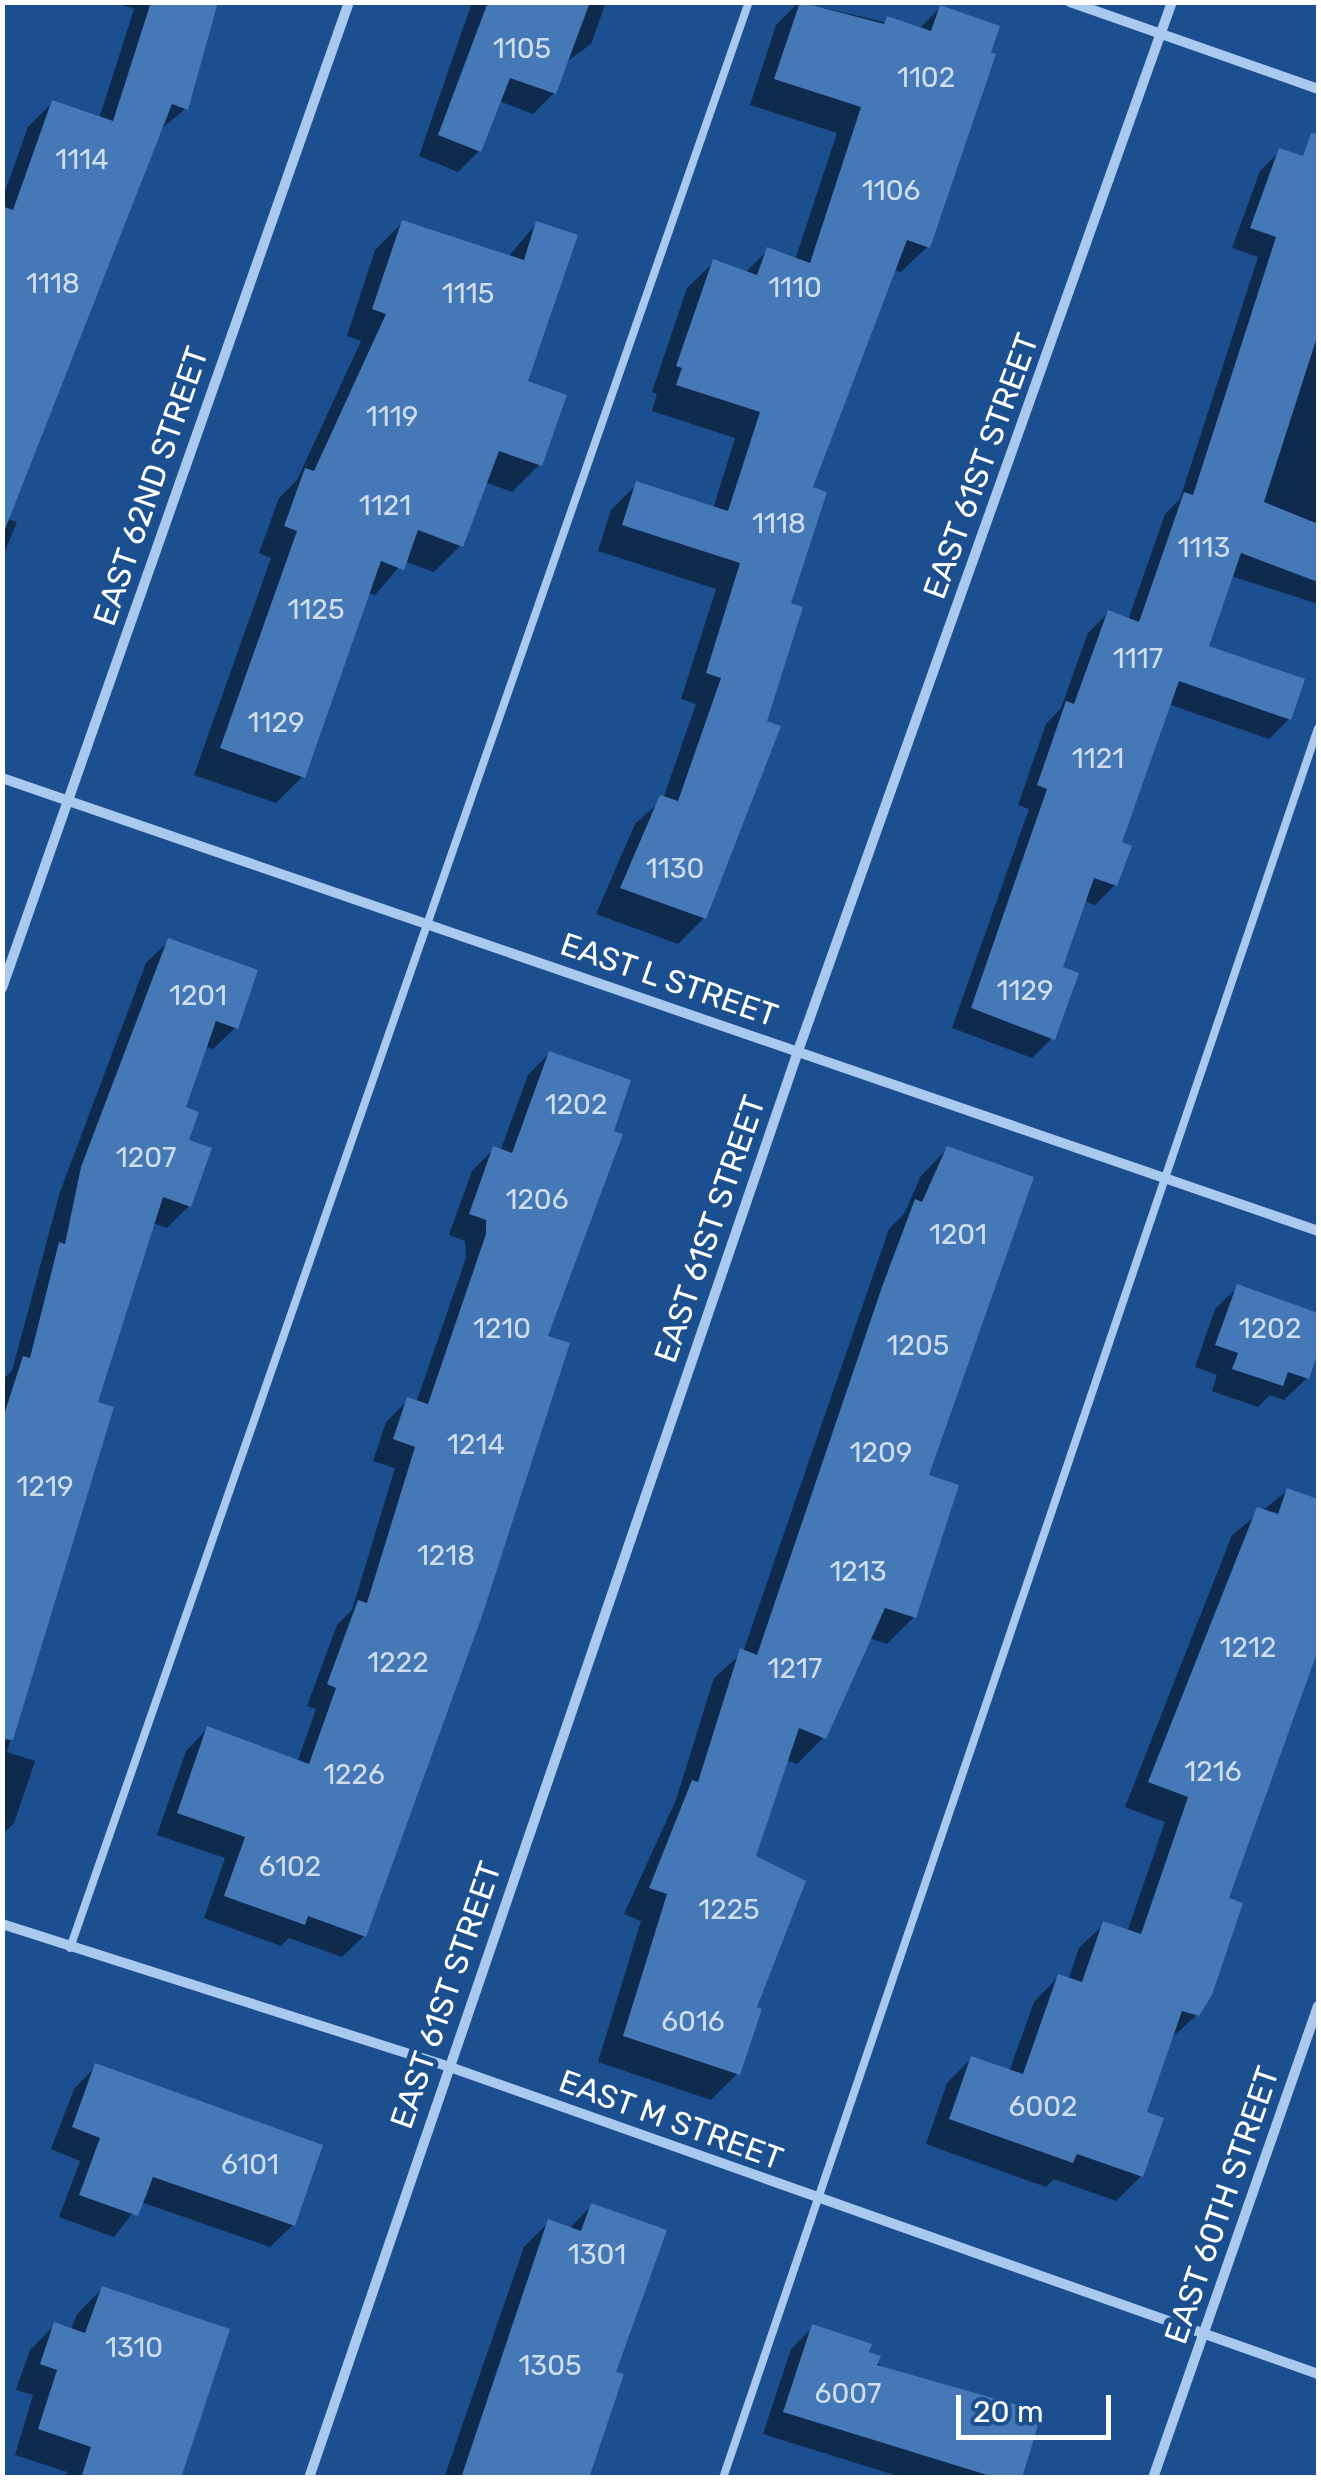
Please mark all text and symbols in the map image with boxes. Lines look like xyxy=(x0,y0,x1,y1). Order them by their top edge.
house number: 1105 xyxy=(493,32,551,66)
house number: 1102 xyxy=(897,61,955,95)
house number: 1114 xyxy=(55,143,109,177)
house number: 1106 xyxy=(862,174,920,208)
house number: 1118 xyxy=(26,267,80,301)
house number: 1110 xyxy=(768,271,822,305)
house number: 1115 xyxy=(442,277,494,311)
street label: EAST 61ST STREET xyxy=(915,327,1047,605)
street label: EAST 62ND STREET xyxy=(85,341,217,631)
house number: 1119 xyxy=(366,400,418,434)
house number: 1121 xyxy=(359,489,411,523)
house number: 1118 xyxy=(752,507,806,541)
house number: 1113 xyxy=(1178,531,1230,565)
house number: 1125 xyxy=(287,593,345,627)
house number: 1117 xyxy=(1113,642,1163,676)
house number: 1129 xyxy=(247,706,305,740)
house number: 1121 xyxy=(1072,742,1124,776)
house number: 1130 xyxy=(646,852,704,886)
street label: EAST L STREET xyxy=(555,925,783,1035)
house number: 1129 xyxy=(996,974,1054,1008)
house number: 1201 xyxy=(169,979,227,1013)
house number: 1202 xyxy=(545,1088,607,1122)
street label: EAST 61ST STREET xyxy=(646,1090,774,1368)
house number: 1207 xyxy=(116,1141,176,1175)
house number: 1206 xyxy=(505,1183,569,1217)
house number: 1201 xyxy=(929,1218,987,1252)
house number: 1210 xyxy=(473,1312,531,1346)
house number: 1202 xyxy=(1239,1312,1301,1346)
house number: 1205 xyxy=(887,1329,949,1363)
house number: 1214 xyxy=(447,1428,505,1462)
house number: 1209 xyxy=(850,1436,912,1470)
house number: 1219 xyxy=(16,1470,74,1504)
house number: 1218 xyxy=(417,1539,475,1573)
house number: 1213 xyxy=(829,1555,887,1589)
house number: 1212 xyxy=(1220,1631,1276,1665)
house number: 1222 xyxy=(367,1646,429,1680)
house number: 1217 xyxy=(768,1652,822,1686)
house number: 1216 xyxy=(1184,1755,1242,1789)
house number: 1226 xyxy=(323,1758,385,1792)
house number: 6102 xyxy=(259,1850,321,1884)
street label: EAST 61ST STREET xyxy=(382,1856,510,2134)
house number: 1225 xyxy=(698,1893,760,1927)
house number: 6016 xyxy=(661,2005,725,2039)
street label: EAST 60TH STREET xyxy=(1156,2061,1288,2349)
street label: EAST M STREET xyxy=(553,2062,789,2178)
house number: 6002 xyxy=(1009,2090,1077,2124)
house number: 6101 xyxy=(221,2148,279,2182)
house number: 1301 xyxy=(568,2238,626,2272)
house number: 1310 xyxy=(105,2331,163,2365)
house number: 1305 xyxy=(518,2349,582,2383)
scale bar xyxy=(961,2375,1116,2437)
house number: 6007 xyxy=(815,2377,881,2411)
text: 20 m xyxy=(973,2394,1044,2430)

